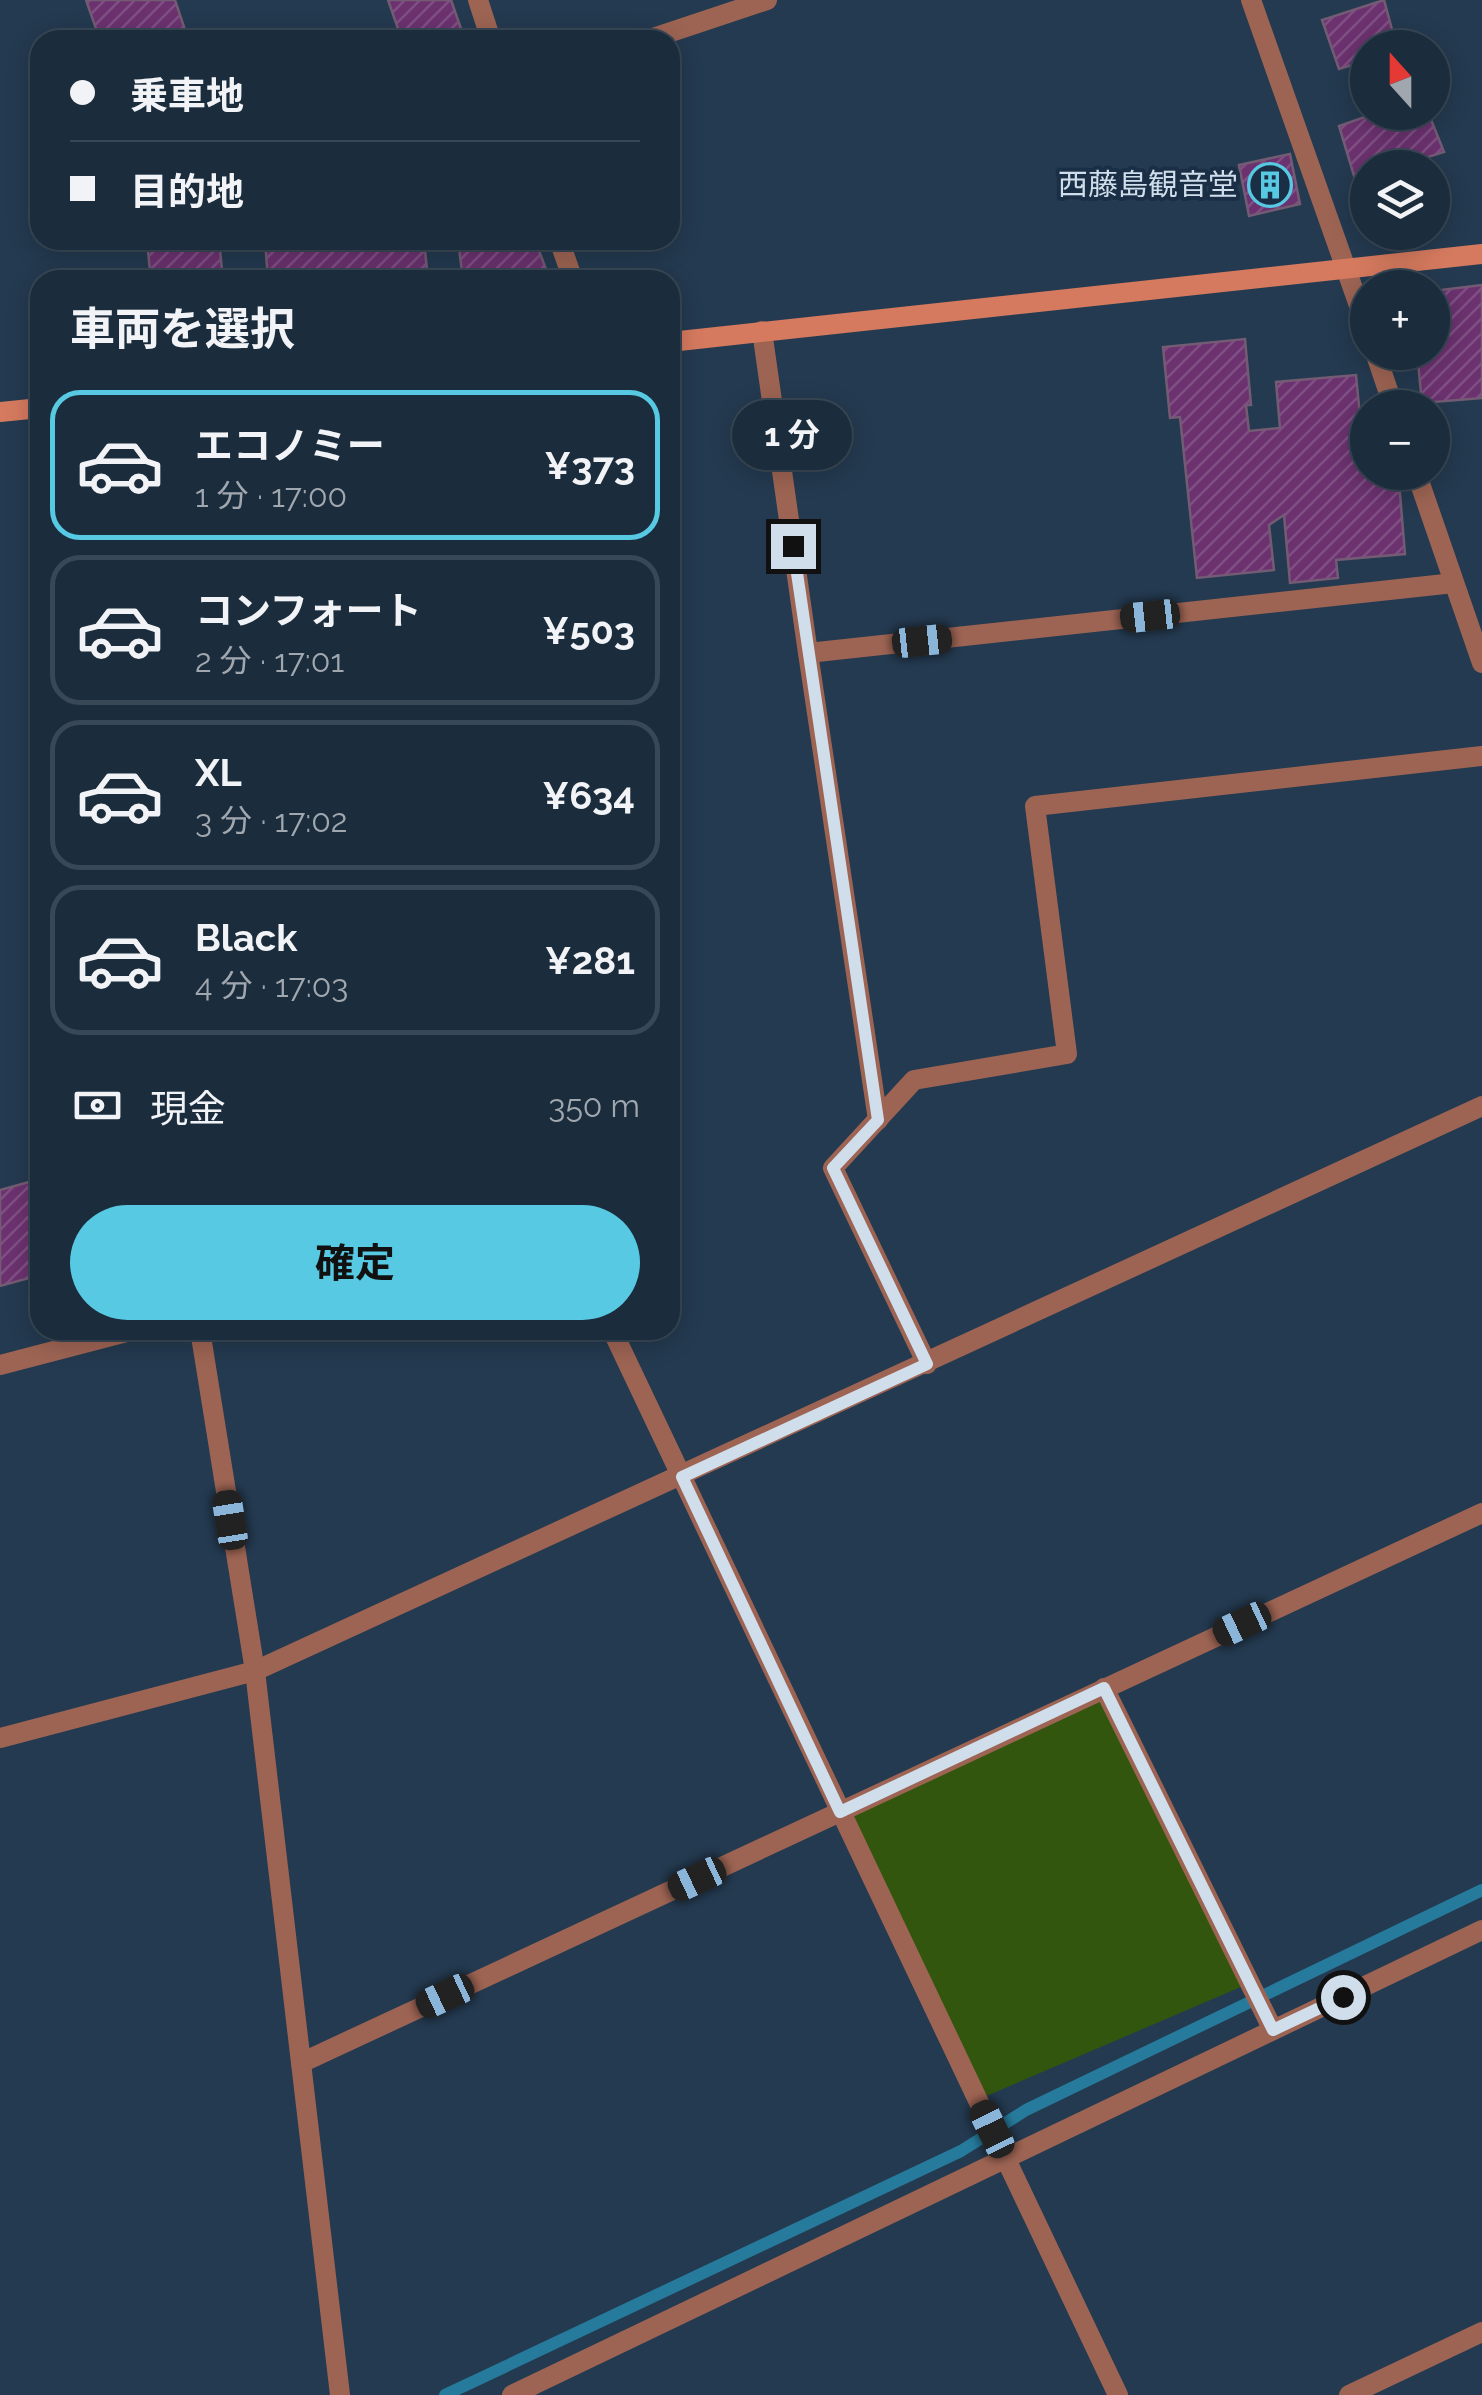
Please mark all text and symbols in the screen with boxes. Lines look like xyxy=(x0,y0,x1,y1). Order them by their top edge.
north arrow xyxy=(1350,30,1450,130)
map controls xyxy=(1350,30,1450,490)
text: 乗車地 xyxy=(130,73,244,118)
button: layers xyxy=(1350,150,1450,250)
building icon: 西藤島観音堂 xyxy=(1247,162,1293,208)
place label: 西藤島観音堂 xyxy=(1058,167,1238,202)
text: 目的地 xyxy=(130,169,244,214)
button: + xyxy=(1350,270,1450,370)
text: 車両を選択 xyxy=(70,303,295,356)
button: − xyxy=(1350,390,1450,490)
callout: 1 分 xyxy=(733,401,853,471)
text: 1 分 xyxy=(764,416,820,453)
icon: car xyxy=(75,420,165,510)
text: エコノミー xyxy=(195,423,385,468)
text: ¥373 xyxy=(544,443,635,488)
text: 1 分 · 17:00 xyxy=(195,477,347,514)
route end xyxy=(771,524,816,569)
icon: car xyxy=(75,585,165,675)
text: コンフォート xyxy=(195,588,422,633)
car xyxy=(1119,598,1181,634)
text: ¥503 xyxy=(542,608,635,653)
car xyxy=(891,623,953,659)
text: 2 分 · 17:01 xyxy=(195,642,344,679)
icon: car xyxy=(75,750,165,840)
text: XL xyxy=(195,750,242,795)
text: ¥634 xyxy=(542,773,635,818)
text: 3 分 · 17:02 xyxy=(195,802,348,839)
icon: car xyxy=(75,915,165,1005)
text: Black xyxy=(195,915,297,960)
text: ¥281 xyxy=(545,938,635,983)
text: 4 分 · 17:03 xyxy=(195,967,348,1004)
icon: cash xyxy=(70,1078,125,1133)
text: 現金 xyxy=(150,1086,226,1131)
text: 350 m xyxy=(548,1087,640,1124)
button: 確定 xyxy=(70,1205,640,1320)
car xyxy=(210,1488,250,1552)
car xyxy=(1208,1598,1276,1650)
car xyxy=(663,1853,731,1905)
car xyxy=(411,1970,479,2022)
route start xyxy=(1321,1975,1366,2020)
car xyxy=(965,2095,1019,2163)

